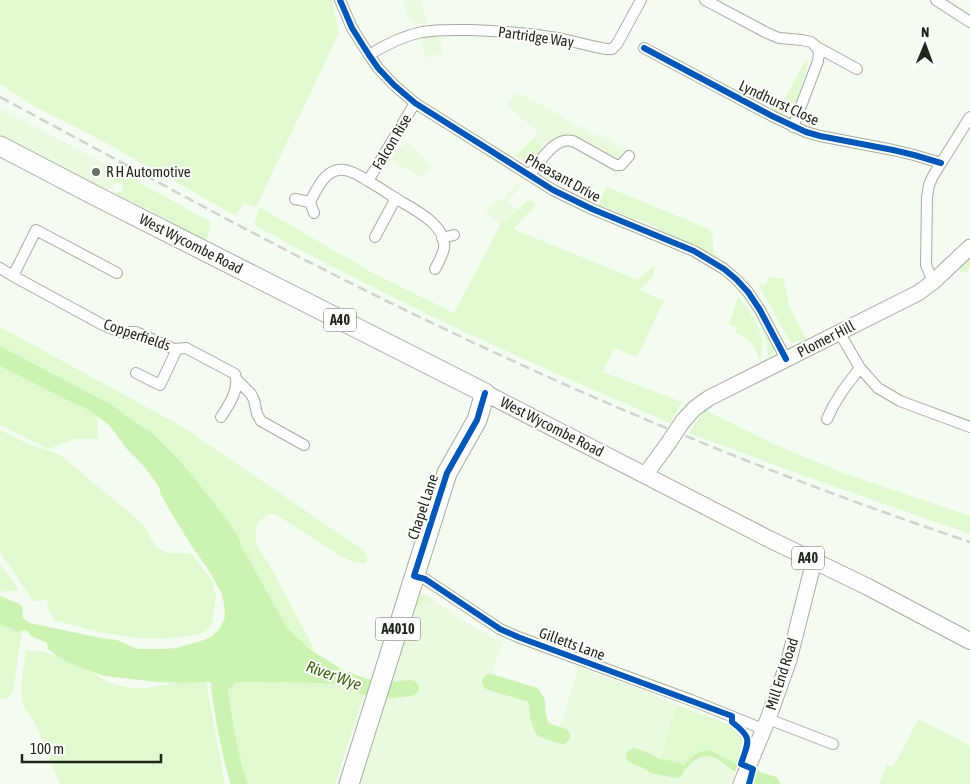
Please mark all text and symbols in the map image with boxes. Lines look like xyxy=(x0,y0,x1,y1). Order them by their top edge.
north arrow xyxy=(900,20,950,70)
street label: Partridge Way xyxy=(497,23,575,50)
text: N xyxy=(921,24,929,40)
street label: Lyndhurst Close xyxy=(737,77,822,129)
street label: Falcon Rise xyxy=(368,111,415,172)
street label: Pheasant Drive xyxy=(523,150,604,205)
place label: R H Automotive xyxy=(106,163,191,180)
marker: R H Automotive xyxy=(90,166,102,178)
street label: West Wycombe Road xyxy=(137,210,246,277)
road number: A40 xyxy=(324,308,356,332)
street label: Copperfields xyxy=(101,315,173,354)
street label: Plomer Hill xyxy=(794,317,857,360)
street label: West Wycombe Road xyxy=(498,393,607,460)
street label: Chapel Lane xyxy=(404,472,441,542)
road number: A40 xyxy=(792,546,824,570)
road number: A4010 xyxy=(376,618,420,640)
street label: Gilletts Lane xyxy=(537,624,608,663)
street label: Mill End Road xyxy=(762,636,801,712)
water label: River Wye xyxy=(304,657,364,694)
scale bar xyxy=(22,732,161,764)
text: 100 m xyxy=(30,740,64,757)

